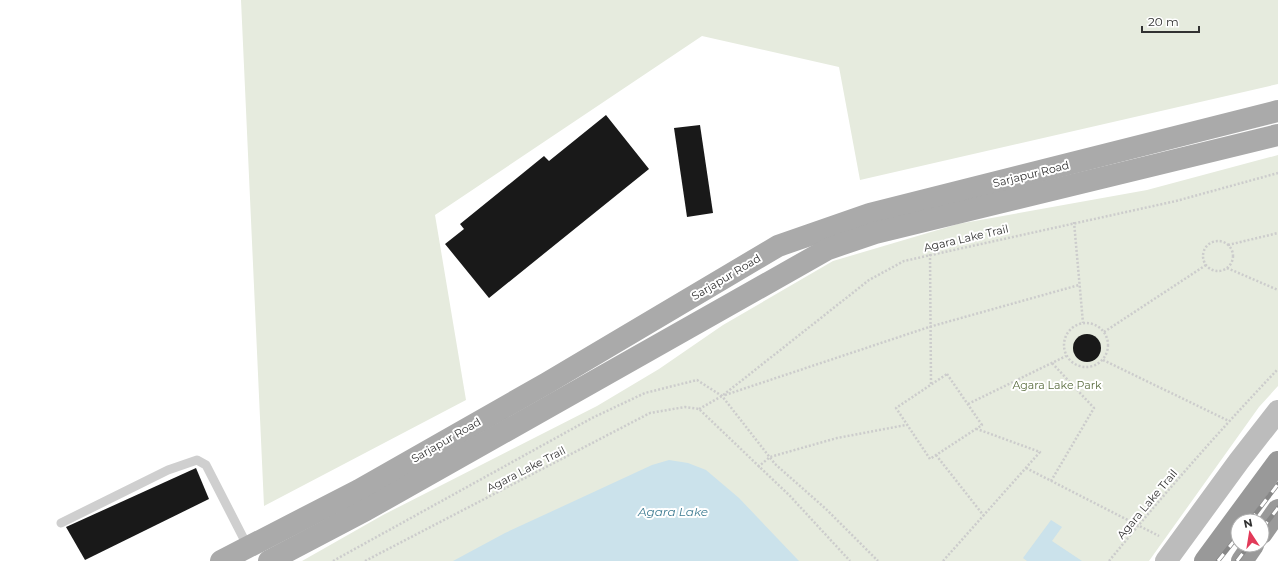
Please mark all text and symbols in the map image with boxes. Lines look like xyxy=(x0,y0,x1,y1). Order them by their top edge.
scale bar xyxy=(1142,8,1199,34)
text: 20 m xyxy=(1148,14,1179,29)
street label: Sarjapur Road xyxy=(991,158,1071,190)
street label: Agara Lake Trail xyxy=(922,221,1010,255)
street label: Sarjapur Road xyxy=(689,251,763,303)
park label: Agara Lake Park xyxy=(1012,378,1102,392)
street label: Sarjapur Road xyxy=(409,414,483,466)
street label: Agara Lake Trail xyxy=(484,443,568,495)
street label: Agara Lake Trail xyxy=(1114,466,1180,542)
water label: Agara Lake xyxy=(637,504,708,519)
north arrow xyxy=(1230,513,1270,553)
text: N xyxy=(1242,515,1254,531)

